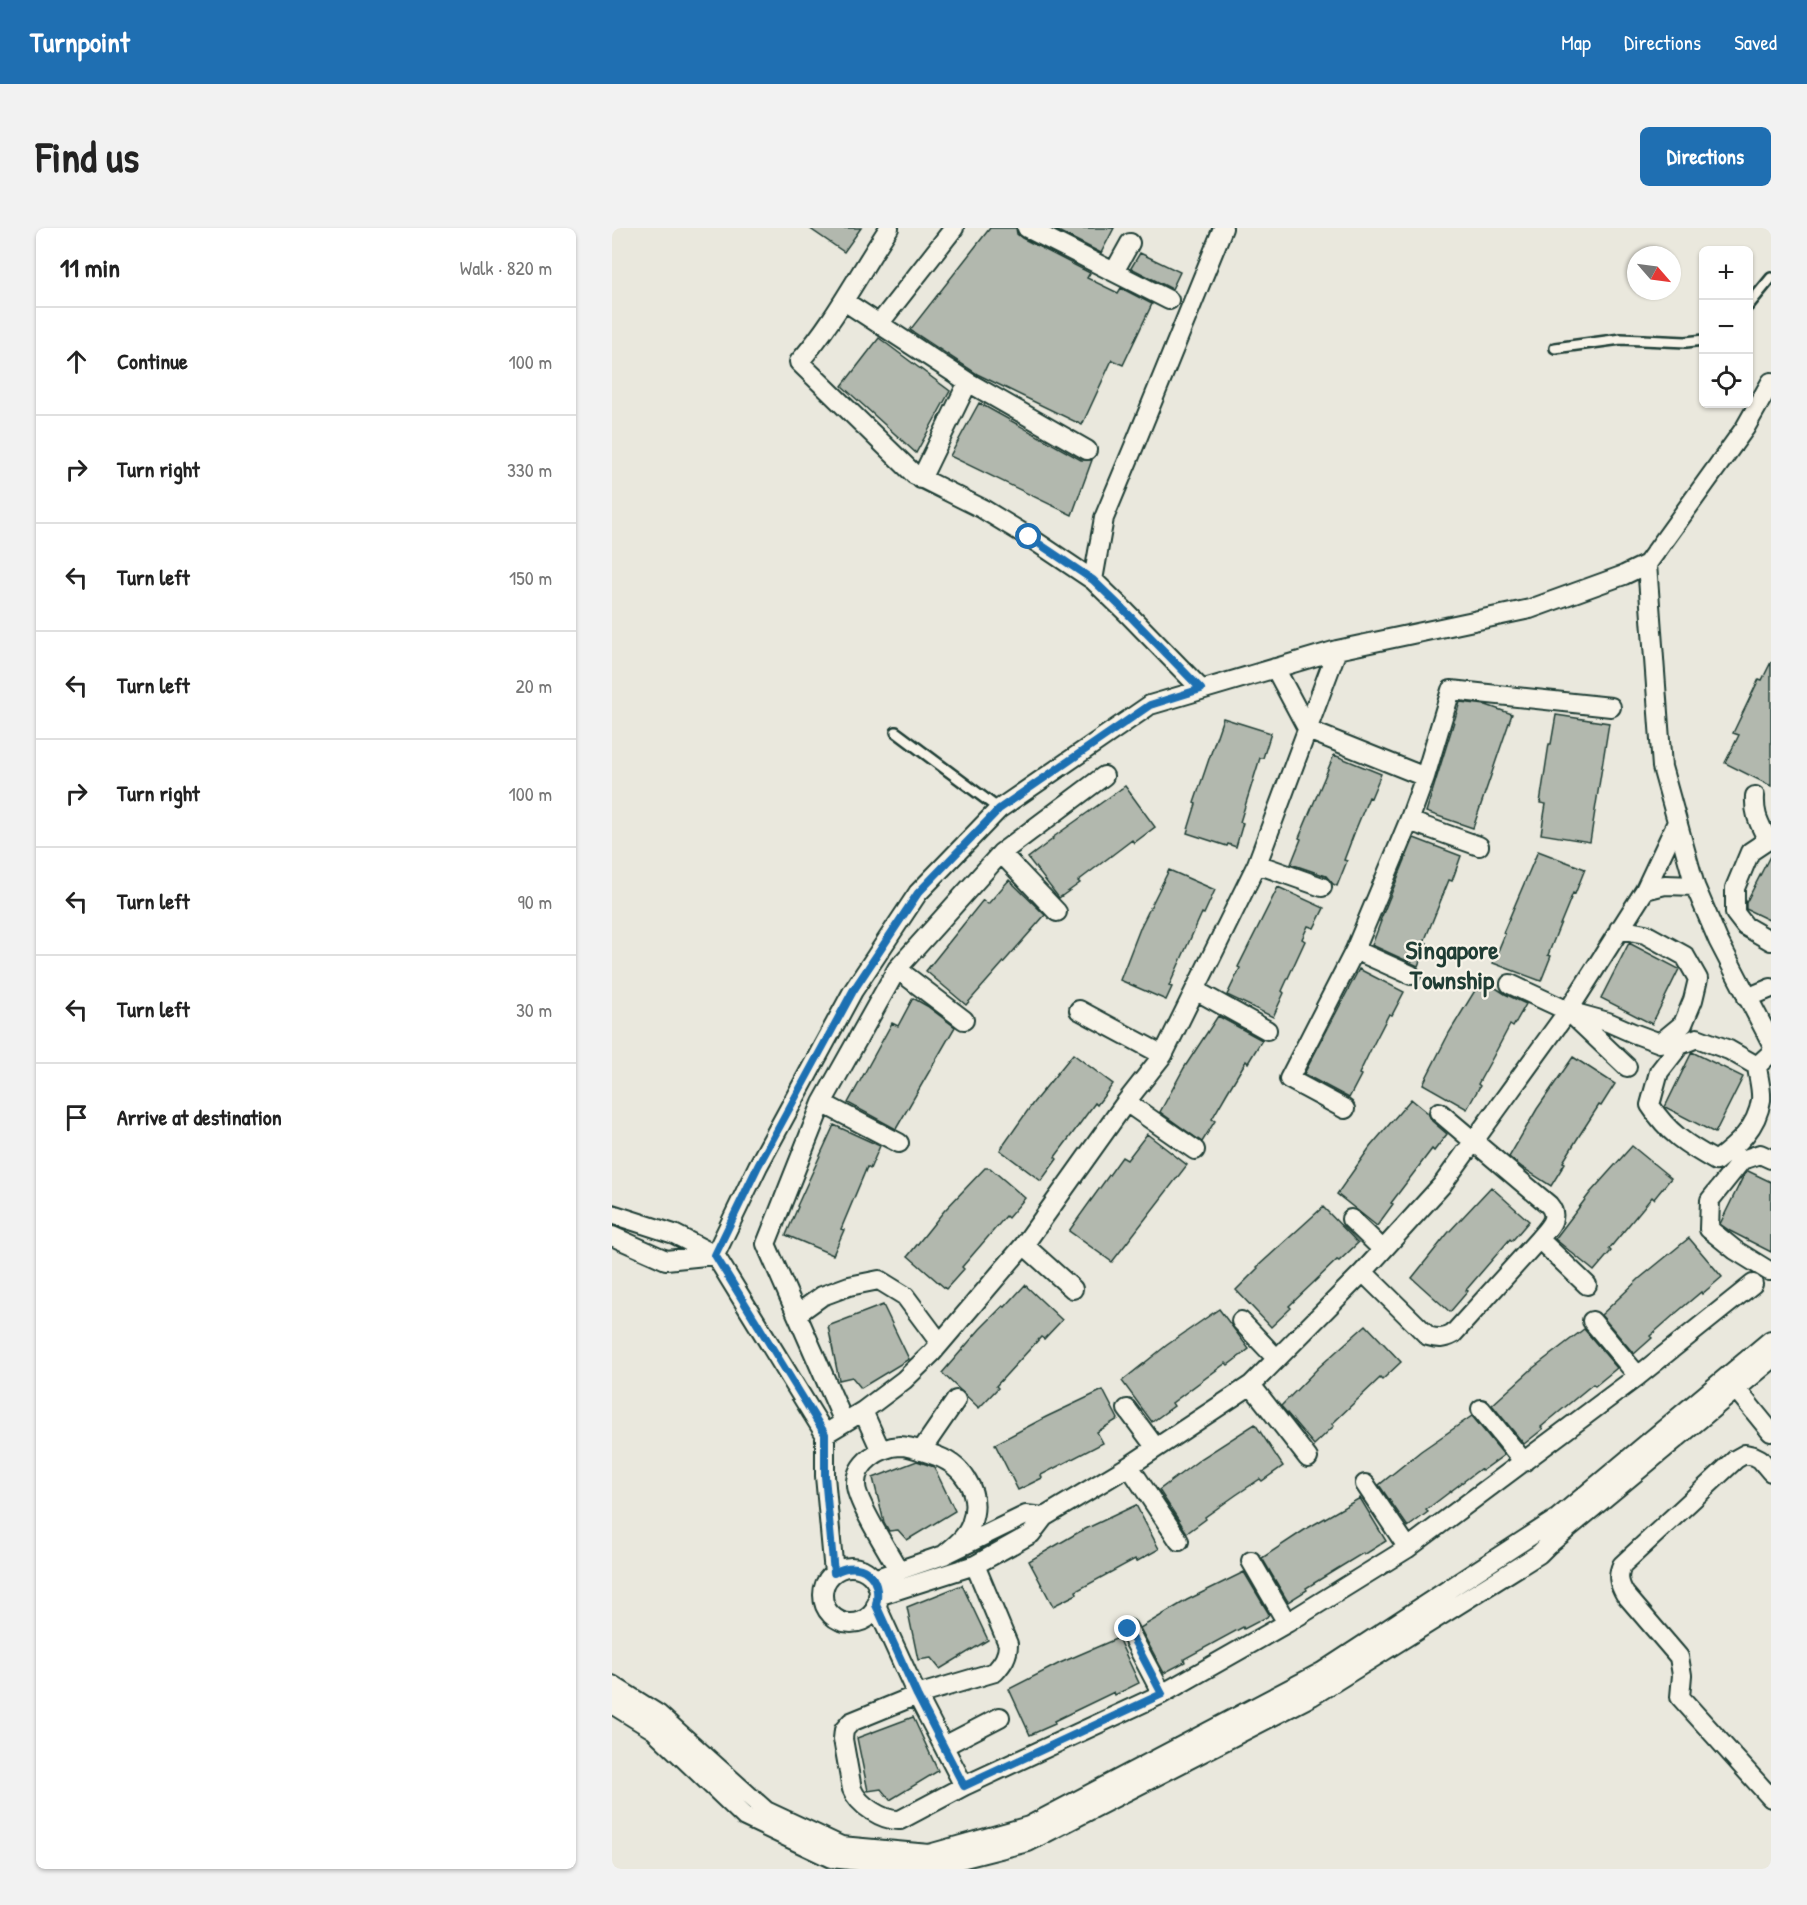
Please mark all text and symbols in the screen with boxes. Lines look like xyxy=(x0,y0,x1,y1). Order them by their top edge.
text: Turnpoint xyxy=(30,23,130,61)
text: Map xyxy=(1561,28,1591,57)
text: Directions xyxy=(1624,28,1701,57)
text: Saved xyxy=(1734,28,1777,57)
button: Directions xyxy=(1640,127,1771,186)
text: Find us xyxy=(36,128,139,185)
north arrow xyxy=(1627,246,1681,300)
map controls xyxy=(1699,246,1753,408)
button: + xyxy=(1699,246,1753,300)
text: 11 min xyxy=(60,250,120,285)
text: Walk · 820 m xyxy=(460,254,552,281)
button: − xyxy=(1699,300,1753,354)
icon: ahead xyxy=(60,345,93,378)
text: Continue xyxy=(117,346,188,376)
text: 100 m xyxy=(509,348,552,375)
button: locate xyxy=(1699,354,1753,408)
icon: right xyxy=(60,453,93,486)
text: Turn right xyxy=(117,454,200,484)
text: 330 m xyxy=(507,456,552,483)
route start xyxy=(1015,523,1041,549)
icon: left xyxy=(60,561,93,594)
text: Turn left xyxy=(117,562,190,592)
text: 150 m xyxy=(509,564,552,591)
icon: left xyxy=(60,669,93,702)
text: Turn left xyxy=(117,670,190,700)
text: 20 m xyxy=(515,672,552,699)
icon: right xyxy=(60,777,93,810)
text: Turn right xyxy=(117,778,200,808)
text: 100 m xyxy=(509,780,552,807)
icon: left xyxy=(60,885,93,918)
text: Turn left xyxy=(117,886,190,916)
text: 90 m xyxy=(518,888,552,915)
district label: Singapore Township xyxy=(1405,932,1499,998)
icon: left xyxy=(60,993,93,1026)
text: Turn left xyxy=(117,994,190,1024)
text: 30 m xyxy=(516,996,552,1023)
icon: arrive xyxy=(60,1101,93,1134)
text: Arrive at destination xyxy=(117,1102,282,1132)
route end xyxy=(1114,1615,1140,1641)

